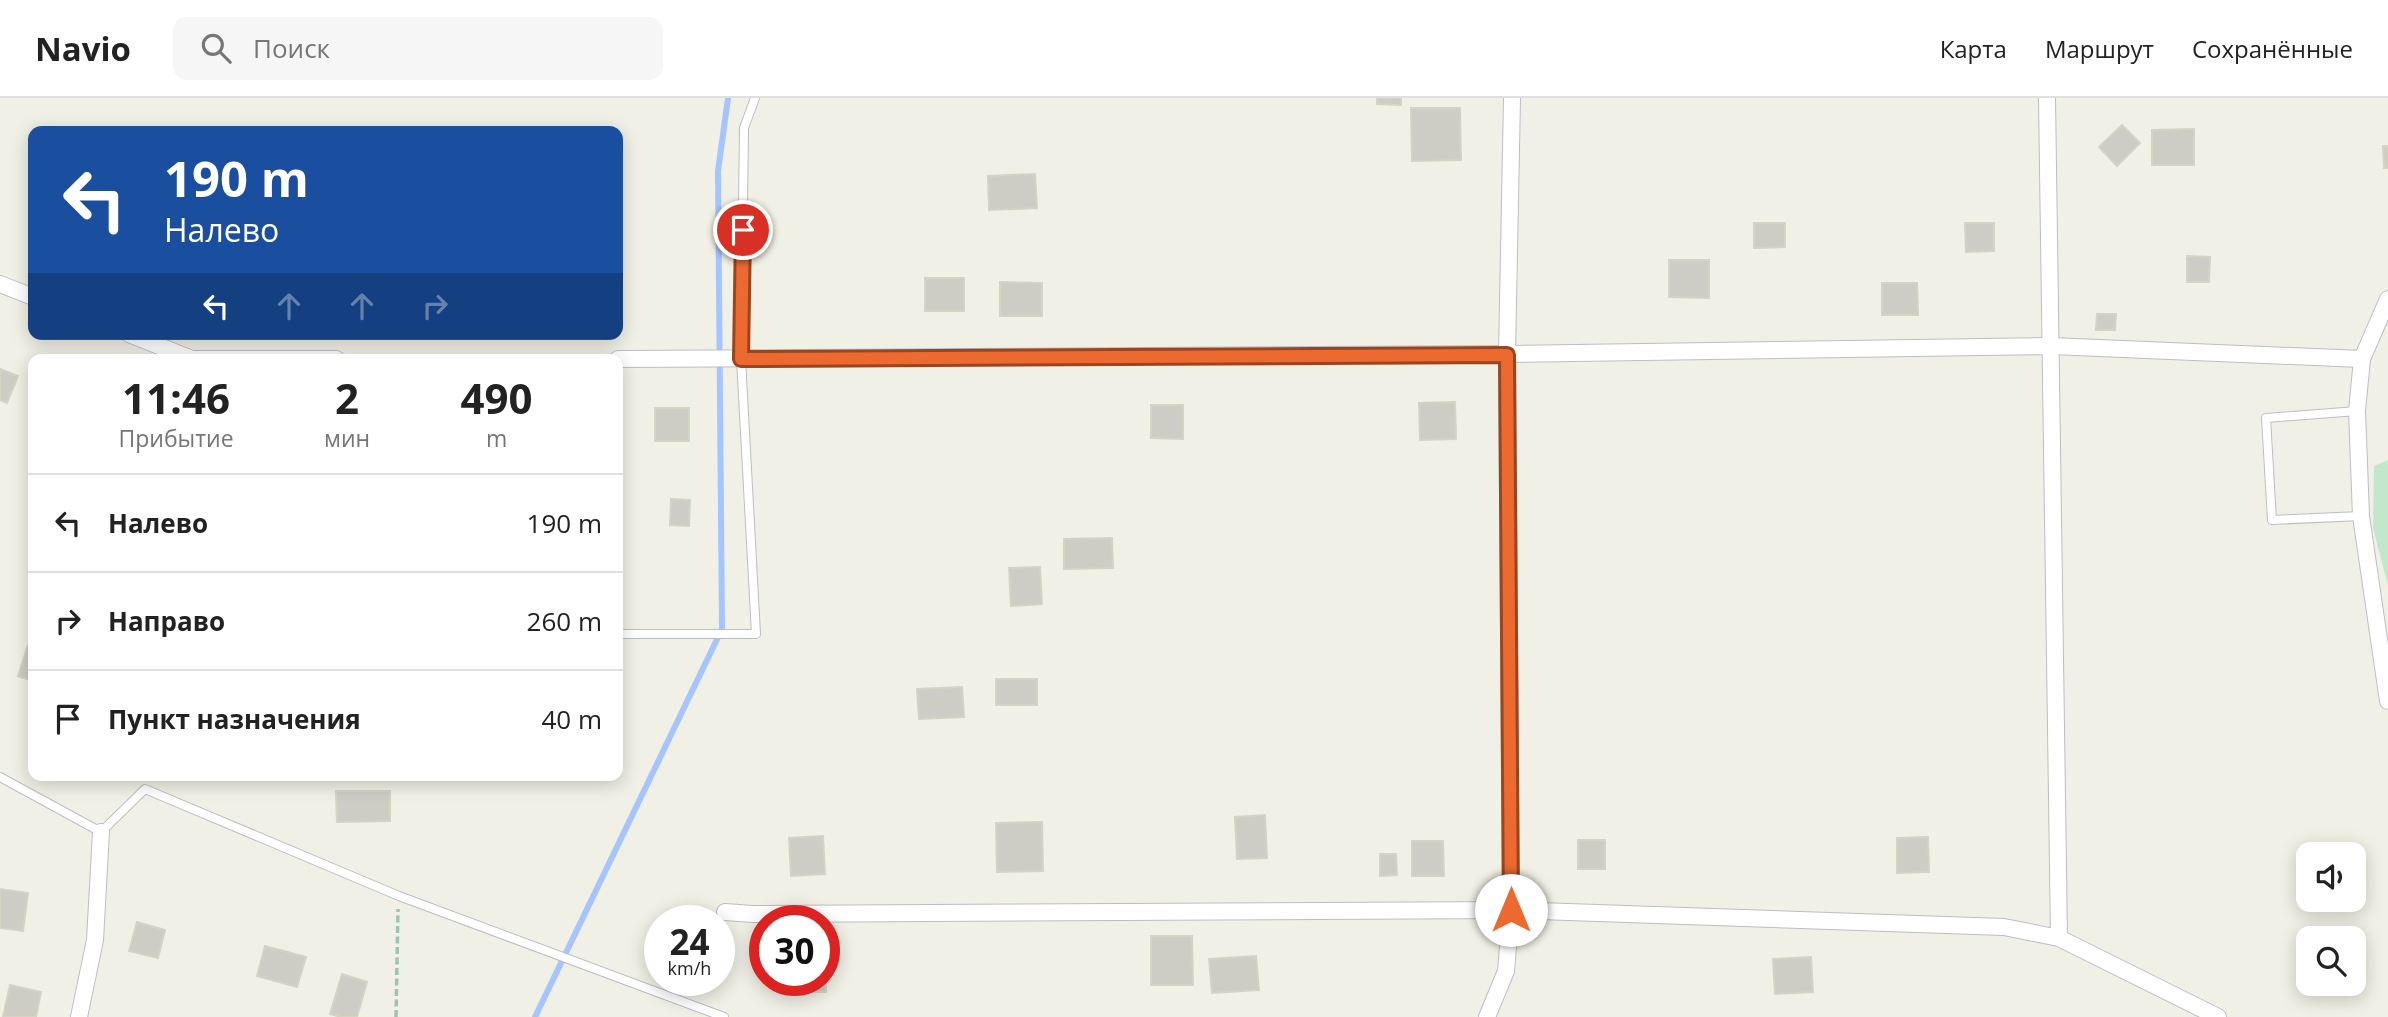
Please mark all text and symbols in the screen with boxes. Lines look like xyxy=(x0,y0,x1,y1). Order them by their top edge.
search box xyxy=(173,17,663,80)
text: Navio xyxy=(35,26,131,71)
icon: search xyxy=(197,29,235,67)
text: Поиск xyxy=(253,30,330,66)
text: Карта xyxy=(1940,32,2007,65)
text: Маршрут xyxy=(2045,32,2154,65)
text: Сохранённые xyxy=(2192,32,2353,65)
text: 190 m xyxy=(164,145,309,211)
icon: left xyxy=(49,154,140,245)
pin xyxy=(713,200,773,260)
text: Налево xyxy=(164,208,279,251)
icon: arrive xyxy=(724,211,762,249)
icon: left xyxy=(197,287,235,325)
icon: ahead xyxy=(270,287,308,325)
icon: ahead xyxy=(343,287,381,325)
icon: right xyxy=(416,287,454,325)
text: 11:46 xyxy=(122,369,230,426)
text: 2 xyxy=(335,369,359,426)
text: 490 xyxy=(461,369,533,426)
text: Прибытие xyxy=(118,422,234,454)
text: мин xyxy=(324,422,370,454)
text: m xyxy=(486,422,507,454)
icon: left xyxy=(49,504,87,542)
text: Налево xyxy=(108,505,208,541)
text: 190 m xyxy=(527,505,602,541)
icon: right xyxy=(49,602,87,640)
text: Направо xyxy=(108,603,225,639)
text: 260 m xyxy=(527,603,602,639)
icon: arrive xyxy=(49,700,87,738)
text: Пункт назначения xyxy=(108,701,361,737)
text: 40 m xyxy=(541,701,602,737)
map controls xyxy=(2296,842,2366,996)
button: sound xyxy=(2296,842,2366,912)
position arrow xyxy=(1474,873,1548,947)
speed limit sign: 30 xyxy=(749,905,840,996)
text: 24 xyxy=(669,918,710,965)
button: search xyxy=(2296,926,2366,996)
text: km/h xyxy=(668,956,711,980)

